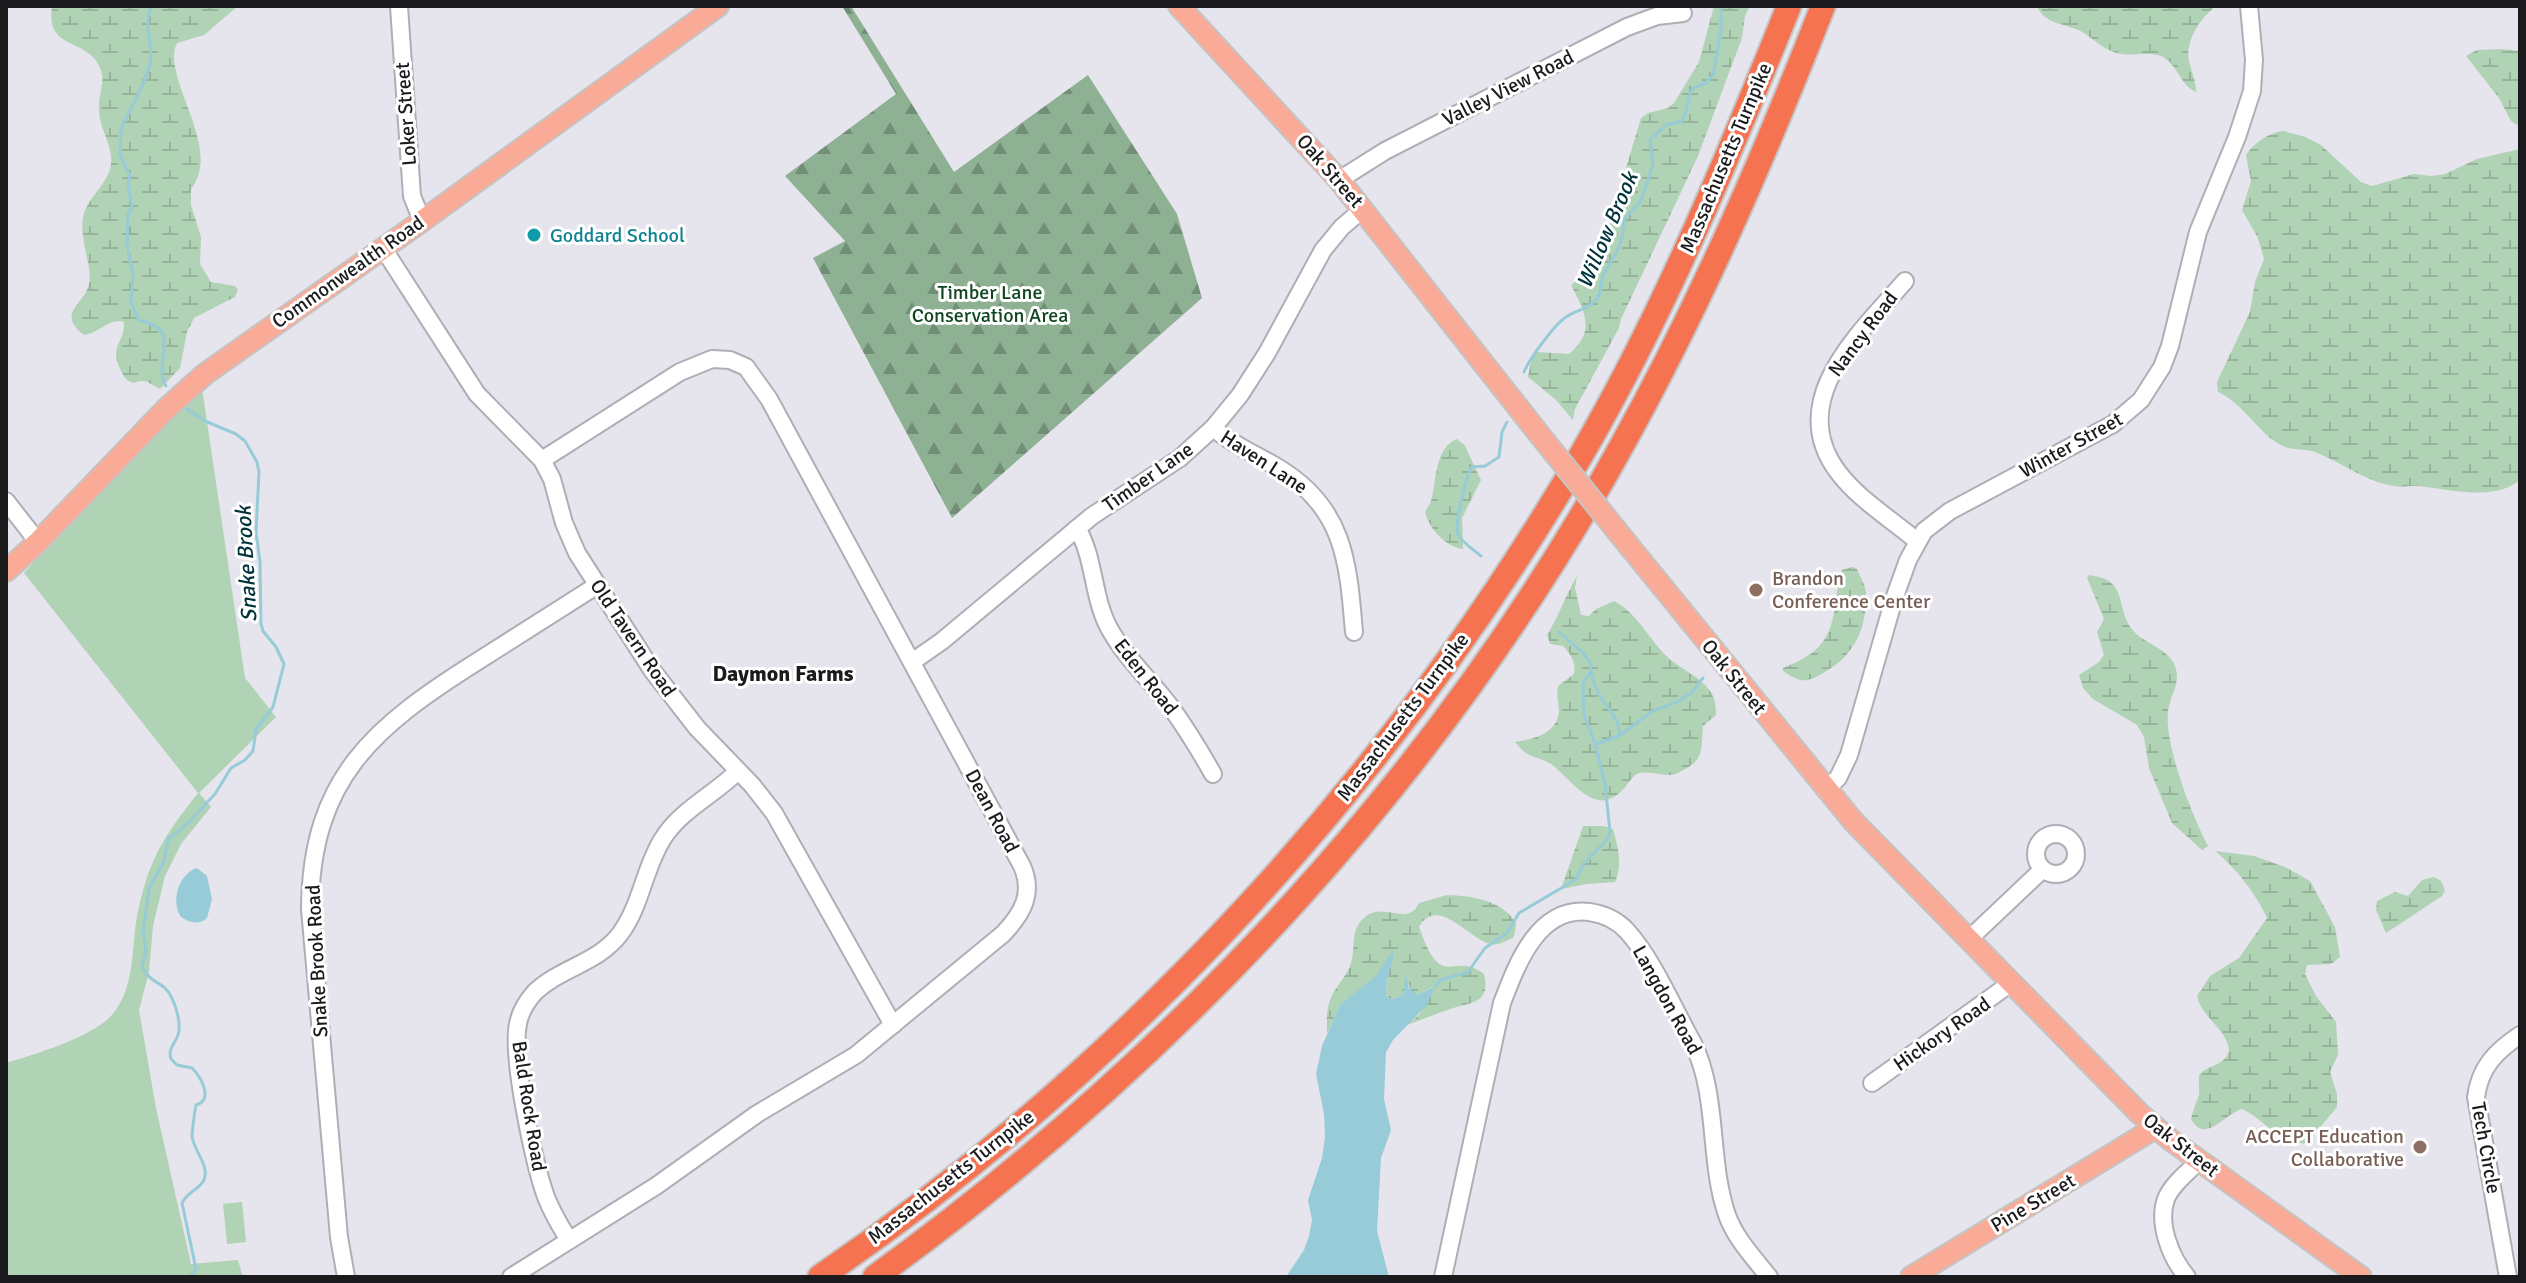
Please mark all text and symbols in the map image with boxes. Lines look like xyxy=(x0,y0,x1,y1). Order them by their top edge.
street label: Valley View Road xyxy=(1438,44,1578,132)
street label: Massachusetts Turnpike xyxy=(1675,59,1777,257)
street label: Loker Street xyxy=(390,61,422,167)
street label: Oak Street xyxy=(1291,129,1369,213)
water label: Willow Brook xyxy=(1570,166,1644,292)
street label: Commonwealth Road xyxy=(267,210,429,334)
place label: Goddard School xyxy=(550,223,685,248)
marker: Goddard School xyxy=(525,226,543,244)
park label: Timber Lane Conservation Area xyxy=(912,280,1068,328)
street label: Nancy Road xyxy=(1823,286,1903,382)
street label: Winter Street xyxy=(2015,406,2127,484)
street label: Haven Lane xyxy=(1216,425,1312,499)
street label: Timber Lane xyxy=(1098,437,1198,517)
water label: Snake Brook xyxy=(229,503,263,623)
place label: Brandon Conference Center xyxy=(1772,566,1931,614)
street label: Old Tavern Road xyxy=(584,574,682,702)
marker: Brandon Conference Center xyxy=(1747,581,1765,599)
street label: Massachusetts Turnpike xyxy=(1332,628,1474,806)
street label: Eden Road xyxy=(1108,634,1184,720)
street label: Oak Street xyxy=(1696,634,1772,720)
district label: Daymon Farms xyxy=(713,660,854,687)
street label: Dean Road xyxy=(960,765,1024,857)
street label: Snake Brook Road xyxy=(301,884,333,1038)
street label: Langdon Road xyxy=(1627,941,1707,1059)
street label: Hickory Road xyxy=(1889,991,1995,1077)
street label: Bald Rock Road xyxy=(506,1039,552,1173)
street label: Tech Circle xyxy=(2466,1100,2506,1196)
street label: Massachusetts Turnpike xyxy=(863,1104,1039,1250)
street label: Oak Street xyxy=(2138,1108,2224,1182)
place label: ACCEPT Education Collaborative xyxy=(2245,1124,2404,1172)
marker: ACCEPT Education Collaborative xyxy=(2411,1138,2429,1156)
street label: Pine Street xyxy=(1986,1168,2080,1238)

